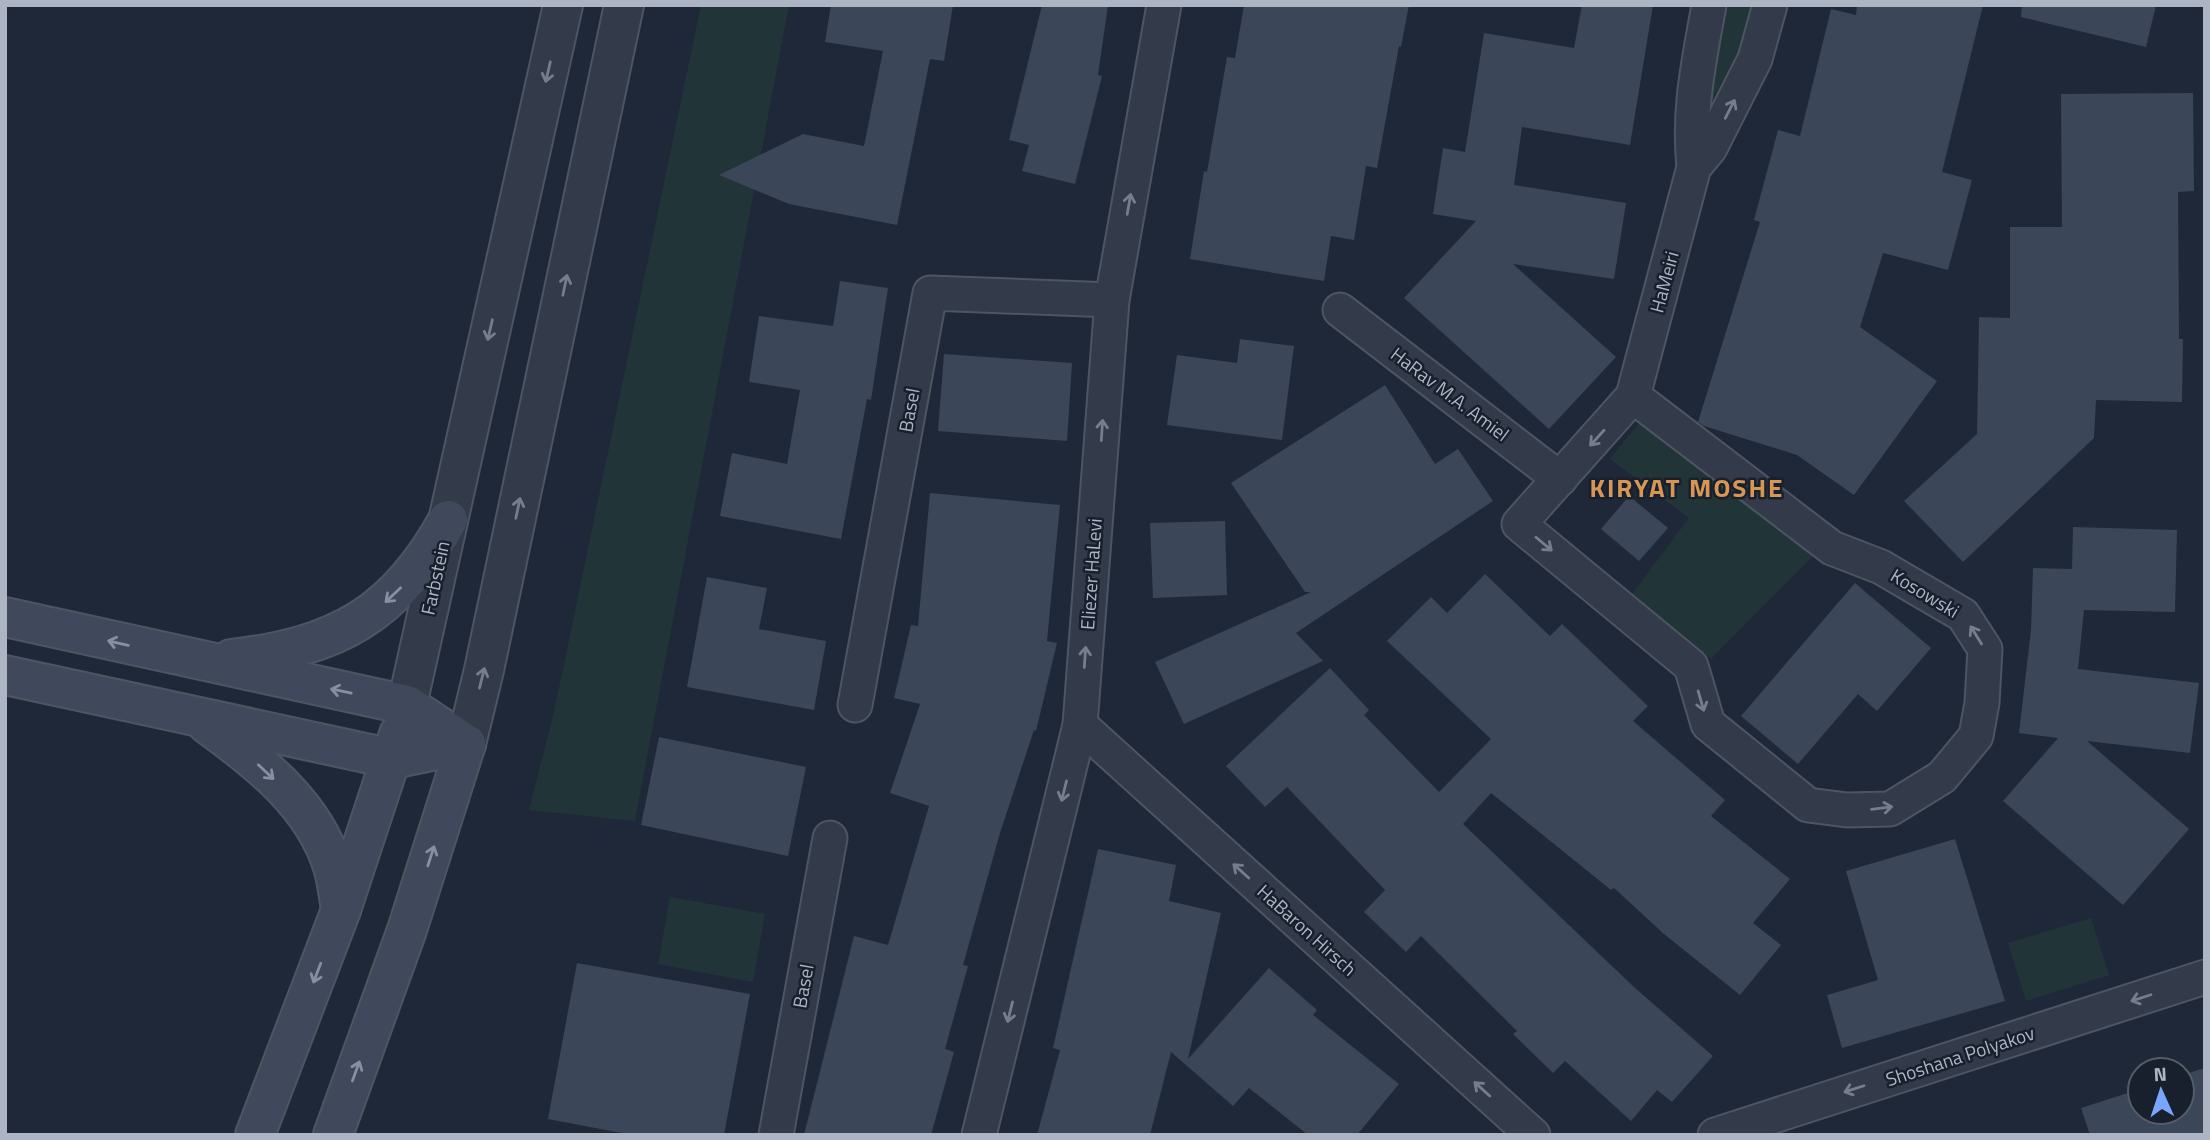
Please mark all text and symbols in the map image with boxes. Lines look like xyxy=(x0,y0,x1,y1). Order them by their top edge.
one-way arrow xyxy=(541,60,554,83)
one-way arrow xyxy=(1724,99,1738,120)
one-way arrow xyxy=(1122,193,1136,216)
street label: HaMeiri xyxy=(1641,248,1686,316)
one-way arrow xyxy=(559,274,573,297)
one-way arrow xyxy=(483,318,496,341)
street label: HaRav M.A. Amiel xyxy=(1385,339,1516,448)
street label: Basel xyxy=(890,386,927,434)
one-way arrow xyxy=(1096,419,1109,442)
one-way arrow xyxy=(1589,428,1605,446)
district label: KIRYAT MOSHE xyxy=(1589,468,1785,507)
one-way arrow xyxy=(512,497,526,520)
street label: Eliezer HaLevi xyxy=(1072,517,1109,631)
one-way arrow xyxy=(1534,536,1552,552)
street label: Farbstein xyxy=(413,538,456,618)
street label: Kosowski xyxy=(1885,561,1965,625)
one-way arrow xyxy=(385,586,402,603)
one-way arrow xyxy=(1968,625,1982,645)
one-way arrow xyxy=(107,635,130,649)
one-way arrow xyxy=(1079,646,1092,668)
one-way arrow xyxy=(476,667,489,690)
one-way arrow xyxy=(330,683,353,697)
one-way arrow xyxy=(1696,690,1709,712)
one-way arrow xyxy=(257,764,274,781)
one-way arrow xyxy=(1057,779,1070,802)
one-way arrow xyxy=(1870,802,1892,815)
one-way arrow xyxy=(426,845,439,867)
one-way arrow xyxy=(1233,862,1250,879)
street label: HaBaron Hirsch xyxy=(1251,877,1364,982)
one-way arrow xyxy=(309,962,322,984)
street label: Basel xyxy=(784,962,821,1010)
one-way arrow xyxy=(2130,993,2152,1006)
one-way arrow xyxy=(1002,1000,1016,1023)
street label: Shoshana Polyakov xyxy=(1882,1018,2038,1093)
north arrow xyxy=(2126,1056,2196,1126)
text: N xyxy=(2153,1059,2167,1088)
one-way arrow xyxy=(351,1060,363,1082)
one-way arrow xyxy=(1474,1081,1492,1097)
one-way arrow xyxy=(1843,1084,1865,1097)

